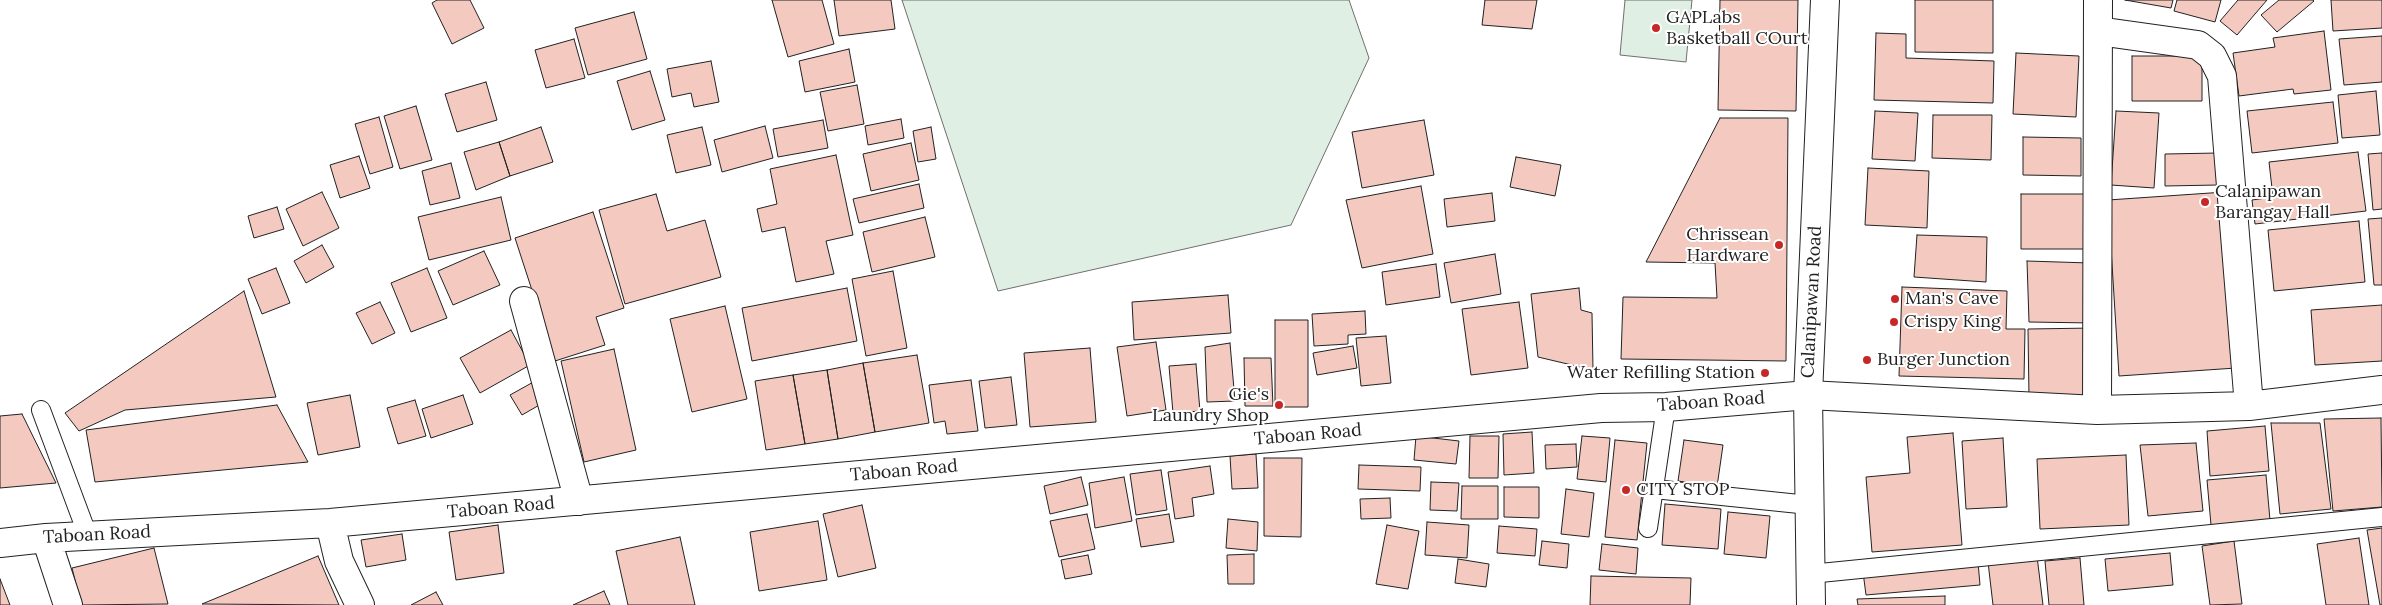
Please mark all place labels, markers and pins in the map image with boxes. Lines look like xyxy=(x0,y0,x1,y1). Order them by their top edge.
place label: GAPLabs Basketball COurt xyxy=(1666,7,1808,50)
marker: GAPLabs Basketball COurt xyxy=(1650,22,1662,34)
place label: Calanipawan Barangay Hall xyxy=(2215,181,2330,223)
marker: Calanipawan Barangay Hall xyxy=(2199,196,2211,208)
place label: Chrissean Hardware xyxy=(1686,224,1769,266)
marker: Chrissean Hardware xyxy=(1773,239,1785,251)
place label: Man's Cave xyxy=(1905,288,1999,310)
marker: Man's Cave xyxy=(1889,293,1901,305)
place label: Crispy King xyxy=(1904,311,2001,333)
marker: Crispy King xyxy=(1888,316,1900,328)
place label: Burger Junction xyxy=(1877,349,2010,371)
marker: Burger Junction xyxy=(1861,354,1873,366)
place label: Water Refilling Station xyxy=(1567,362,1755,384)
marker: Water Refilling Station xyxy=(1759,367,1771,379)
place label: Gie's Laundry Shop xyxy=(1152,384,1269,426)
marker: Gie's Laundry Shop xyxy=(1273,399,1285,411)
place label: CITY STOP xyxy=(1636,479,1729,501)
marker: CITY STOP xyxy=(1620,484,1632,496)

